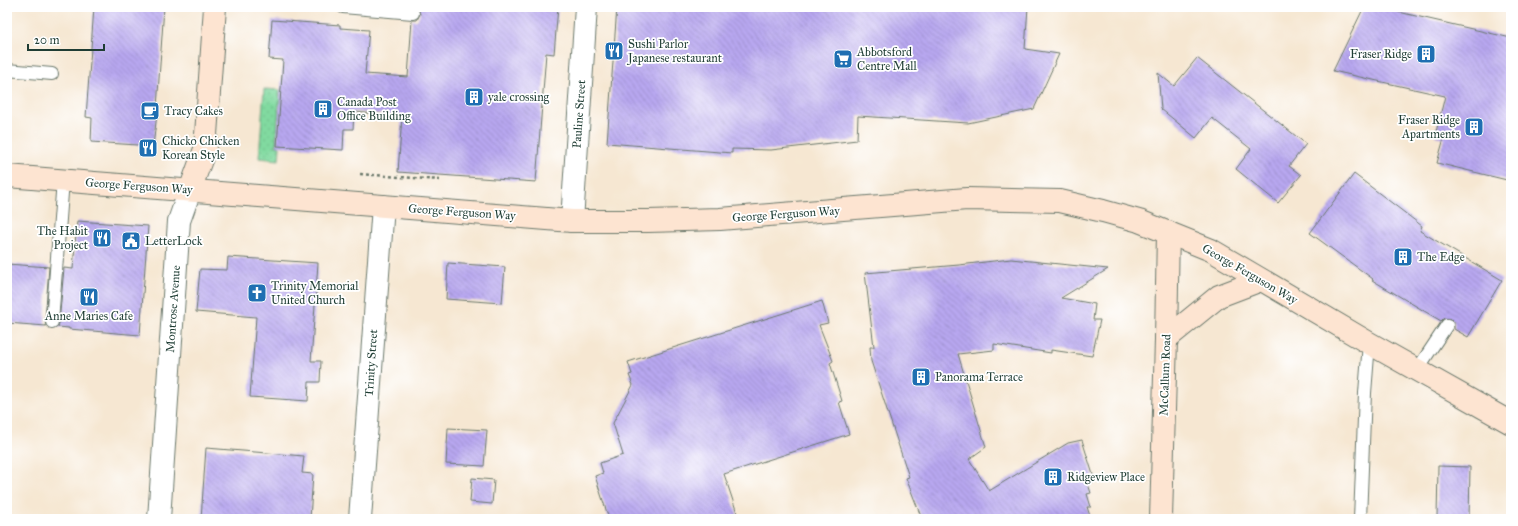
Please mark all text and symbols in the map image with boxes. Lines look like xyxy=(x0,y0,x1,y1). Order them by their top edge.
scale bar xyxy=(28,26,104,52)
text: 20 m xyxy=(34,33,60,47)
place label: Sushi Parlor Japanese restaurant xyxy=(626,37,723,66)
restaurant icon: Sushi Parlor Japanese restaurant xyxy=(603,40,625,62)
building icon: Fraser Ridge xyxy=(1415,43,1437,65)
place label: Abbotsford Centre Mall xyxy=(856,45,918,73)
place label: Fraser Ridge xyxy=(1350,47,1412,62)
supermarket icon: Abbotsford Centre Mall xyxy=(832,48,854,70)
street label: Pauline Street xyxy=(570,79,588,149)
building icon: yale crossing xyxy=(463,86,485,108)
place label: yale crossing xyxy=(488,90,550,105)
place label: Canada Post Office Building xyxy=(337,95,411,124)
building icon: Canada Post Office Building xyxy=(312,98,334,120)
cafe icon: Tracy Cakes xyxy=(139,100,161,122)
place label: Tracy Cakes xyxy=(164,104,223,118)
place label: Fraser Ridge Apartments xyxy=(1398,113,1460,141)
building icon: Fraser Ridge Apartments xyxy=(1463,116,1485,138)
place label: Chicko Chicken Korean Style xyxy=(162,134,240,162)
restaurant icon: Chicko Chicken Korean Style xyxy=(137,137,159,159)
street label: George Ferguson Way xyxy=(85,175,194,198)
street label: George Ferguson Way xyxy=(408,201,517,224)
street label: George Ferguson Way xyxy=(732,203,841,226)
place label: The Habit Project xyxy=(37,224,89,252)
restaurant icon: The Habit Project xyxy=(91,227,113,249)
public building icon: LetterLock xyxy=(120,230,142,252)
place label: LetterLock xyxy=(145,234,203,248)
street label: George Ferguson Way xyxy=(1199,241,1300,308)
building icon: The Edge xyxy=(1392,246,1414,268)
place label: The Edge xyxy=(1417,250,1465,265)
street label: Montrose Avenue xyxy=(163,265,183,353)
place label: Trinity Memorial United Church xyxy=(271,279,359,307)
church icon: Trinity Memorial United Church xyxy=(246,282,268,304)
restaurant icon: Anne Maries Cafe xyxy=(78,286,100,308)
place label: Anne Maries Cafe xyxy=(44,309,133,323)
street label: Trinity Street xyxy=(362,328,380,397)
street label: McCallum Road xyxy=(1157,334,1173,416)
building icon: Panorama Terrace xyxy=(910,366,932,388)
place label: Panorama Terrace xyxy=(935,370,1023,384)
building icon: Ridgeview Place xyxy=(1042,466,1064,488)
place label: Ridgeview Place xyxy=(1067,470,1145,485)

